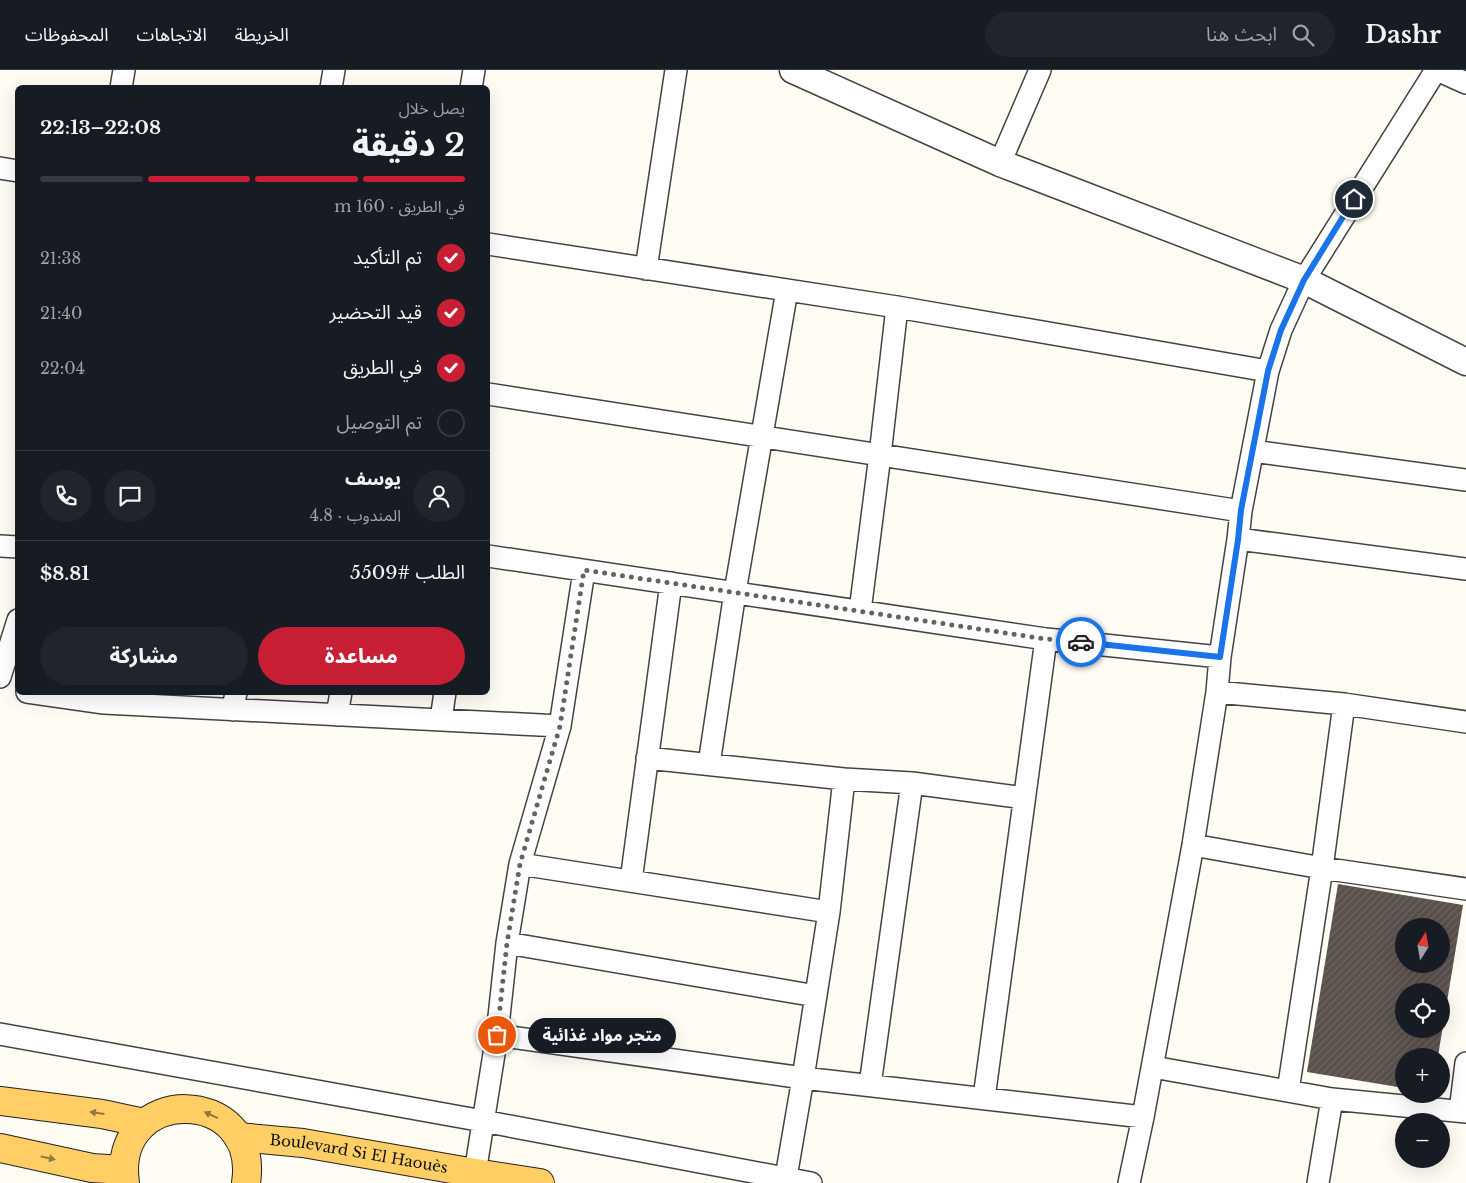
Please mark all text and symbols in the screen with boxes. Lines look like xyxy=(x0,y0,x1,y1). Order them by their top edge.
search box xyxy=(985,12,1335,57)
text: Dashr xyxy=(1365,20,1441,49)
icon: search xyxy=(1289,21,1317,49)
text: ابحث هنا xyxy=(1206,23,1277,46)
text: المحفوظات xyxy=(25,24,109,46)
text: الاتجاهات xyxy=(137,24,207,46)
text: الخريطة xyxy=(235,24,289,46)
text: يصل خلال xyxy=(399,98,465,118)
text: 22:08–22:13 xyxy=(40,116,161,139)
text: 2 دقيقة xyxy=(352,125,465,165)
pin xyxy=(1333,178,1375,220)
icon: home xyxy=(1340,185,1368,213)
text: في الطريق · 160 m xyxy=(334,196,465,216)
icon: check xyxy=(437,244,465,272)
text: تم التأكيد xyxy=(353,246,422,269)
text: 21:38 xyxy=(40,248,81,268)
icon: check xyxy=(437,299,465,327)
text: قيد التحضير xyxy=(330,301,422,324)
text: 21:40 xyxy=(40,303,82,323)
icon: check xyxy=(437,354,465,382)
text: في الطريق xyxy=(343,356,422,379)
text: 22:04 xyxy=(40,358,85,378)
text: تم التوصيل xyxy=(337,411,422,434)
text: يوسف xyxy=(345,467,401,490)
button: phone xyxy=(40,470,92,522)
button: chat xyxy=(104,470,156,522)
button: person xyxy=(413,470,465,522)
text: المندوب · 4.8 xyxy=(310,505,401,525)
text: الطلب #5509 xyxy=(350,561,465,584)
text: $8.81 xyxy=(40,562,90,585)
courier xyxy=(1056,617,1106,667)
button: مشاركة xyxy=(40,627,248,685)
button: مساعدة xyxy=(258,627,465,685)
icon: car xyxy=(1067,628,1095,656)
north arrow xyxy=(1395,918,1450,972)
map controls xyxy=(1395,918,1450,1168)
button: locate xyxy=(1395,983,1450,1038)
pin xyxy=(476,1014,518,1056)
callout: متجر مواد غذائية xyxy=(527,1018,674,1052)
icon: bag xyxy=(483,1021,511,1049)
text: متجر مواد غذائية xyxy=(542,1025,662,1045)
button: + xyxy=(1395,1048,1450,1103)
one-way arrow xyxy=(88,1109,104,1117)
one-way arrow xyxy=(204,1110,218,1118)
button: − xyxy=(1395,1113,1450,1168)
street label: Boulevard Si El Haouès xyxy=(269,1130,450,1177)
one-way arrow xyxy=(40,1155,56,1163)

